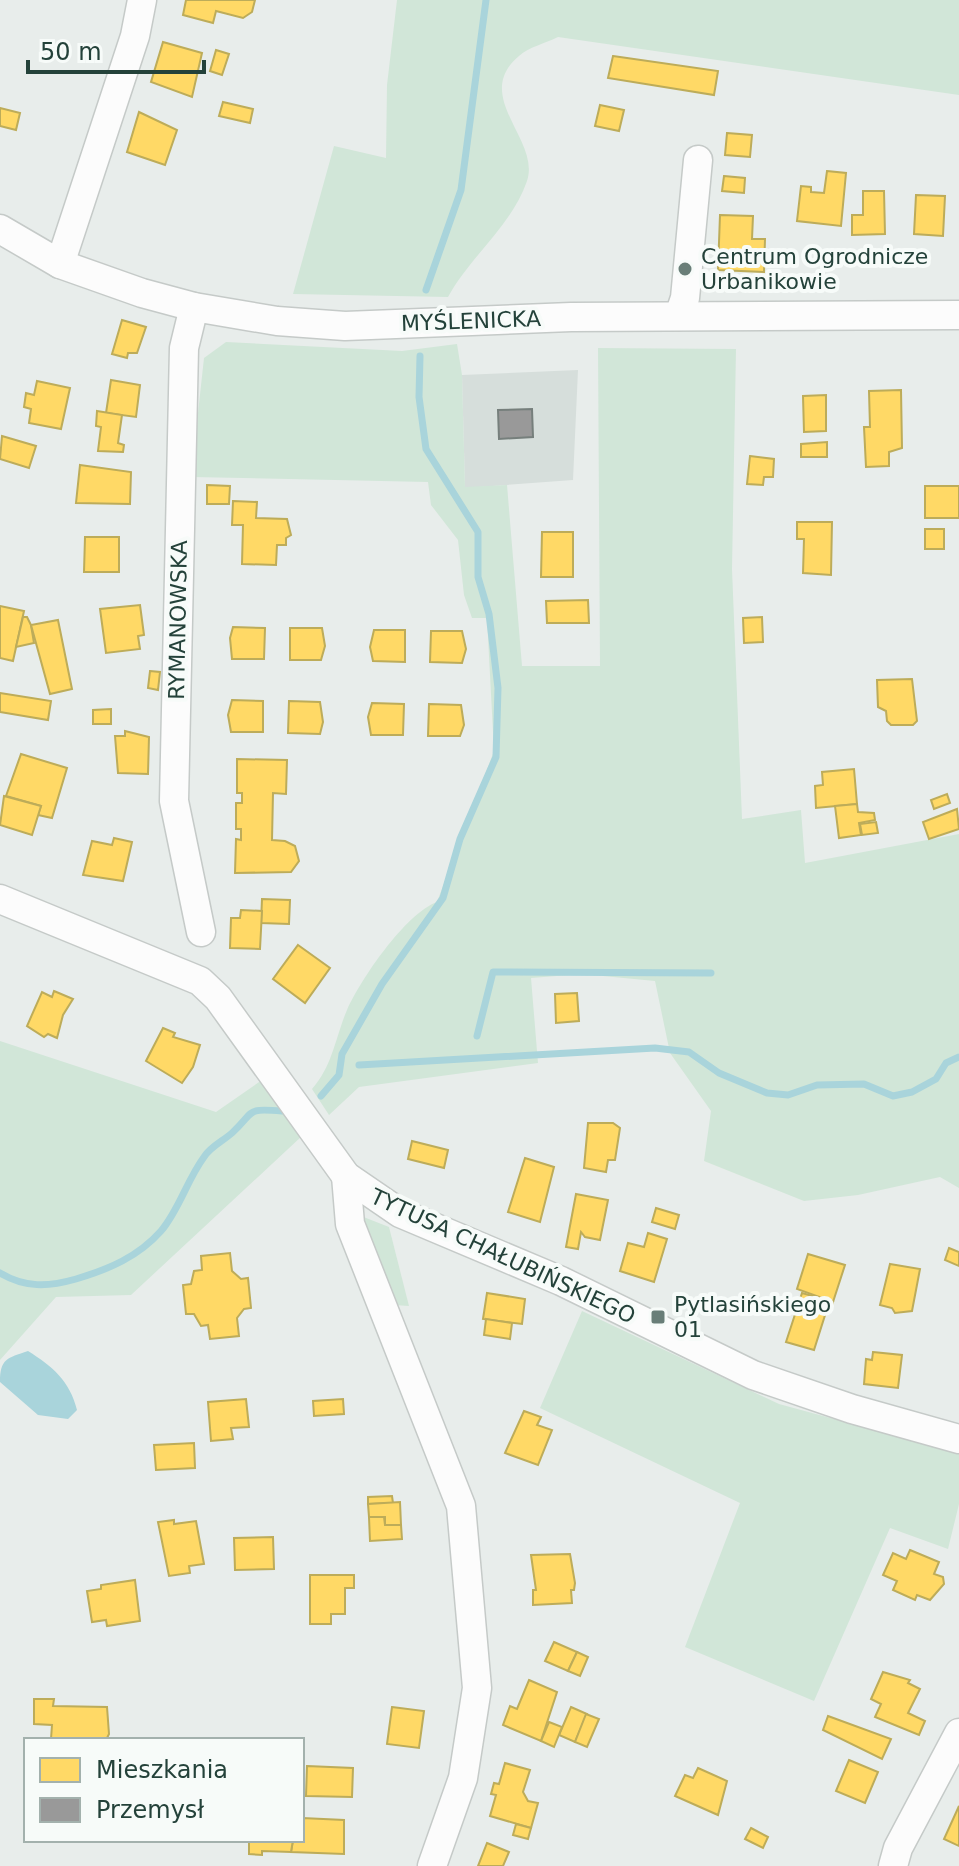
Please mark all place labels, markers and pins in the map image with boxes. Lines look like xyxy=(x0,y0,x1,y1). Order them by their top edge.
place label: Centrum Ogrodnicze Urbanikowie xyxy=(701,244,928,294)
marker: Centrum Ogrodnicze Urbanikowie xyxy=(676,260,694,278)
place label: Pytlasińskiego 01 xyxy=(674,1292,831,1342)
marker: Pytlasińskiego 01 xyxy=(649,1308,667,1326)

